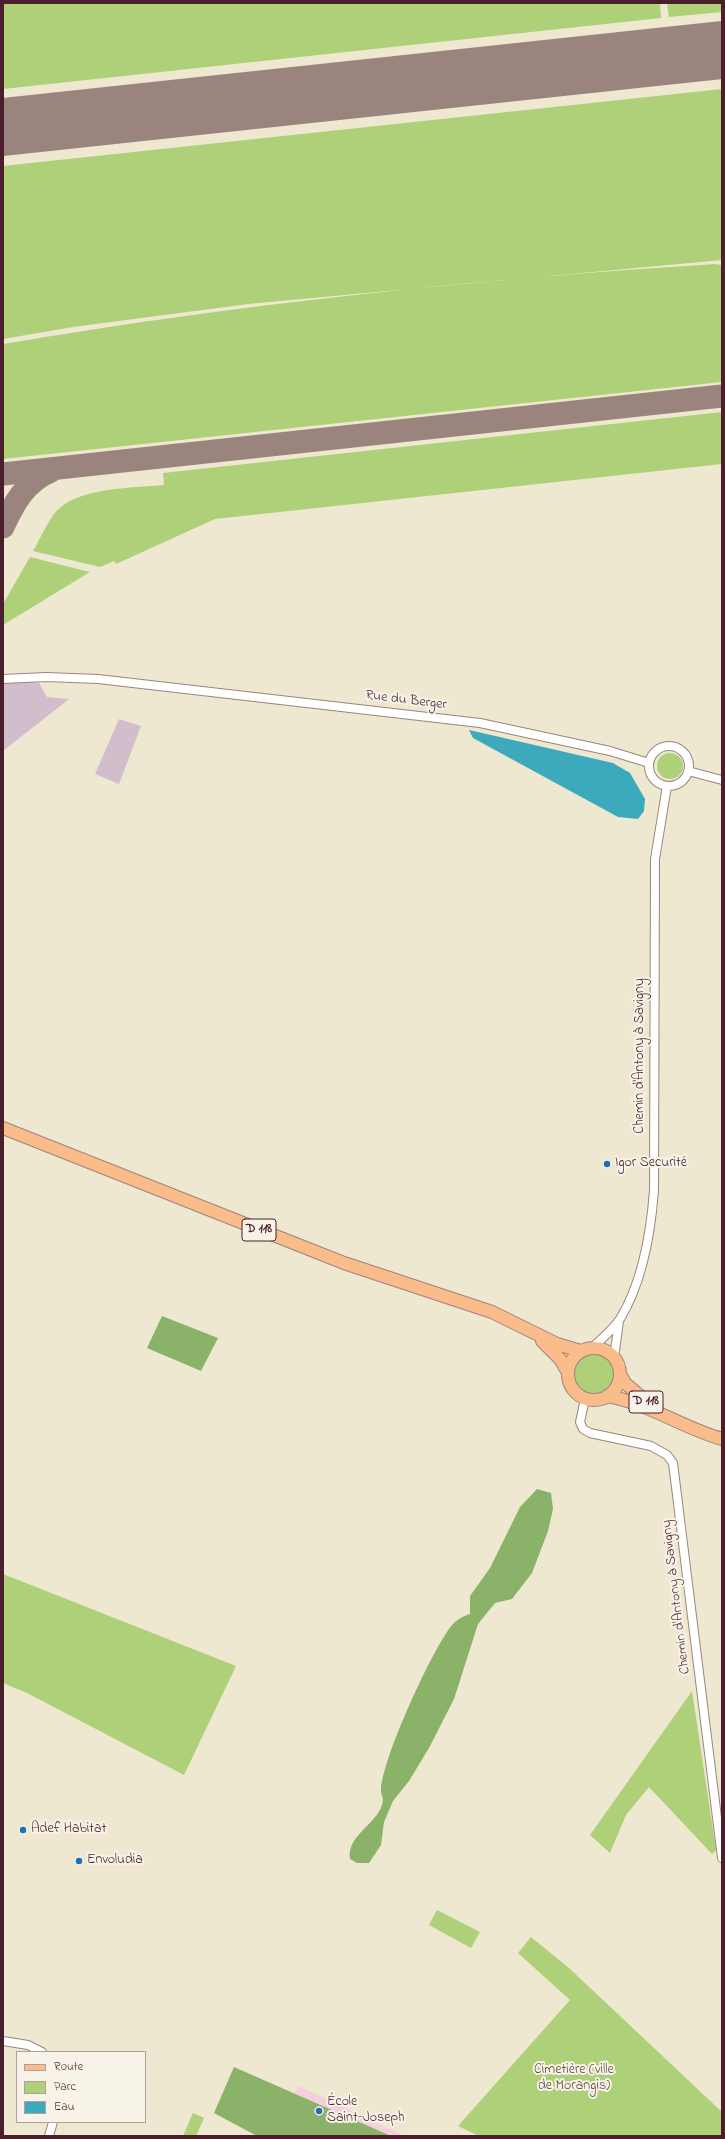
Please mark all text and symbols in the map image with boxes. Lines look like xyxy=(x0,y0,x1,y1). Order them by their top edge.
street label: Rue du Berger xyxy=(364,688,448,714)
street label: Chemin d'Antony à Savigny xyxy=(633,978,649,1134)
place label: Igor Securité xyxy=(615,1156,687,1172)
marker: Igor Securité xyxy=(602,1159,612,1169)
road number: D 118 xyxy=(242,1219,276,1241)
road number: D 118 xyxy=(629,1391,663,1413)
street label: Chemin d'Antony à Savigny xyxy=(659,1519,695,1675)
place label: Adef Habitat xyxy=(31,1822,106,1838)
marker: Adef Habitat xyxy=(18,1825,28,1835)
place label: Envoludia xyxy=(87,1853,143,1869)
marker: Envoludia xyxy=(74,1856,84,1866)
legend xyxy=(16,2051,146,2123)
text: Route xyxy=(54,2058,83,2076)
park label: Cimetière (ville de Morangis) xyxy=(534,2063,614,2096)
text: Parc xyxy=(54,2078,76,2096)
place label: École Saint-Joseph xyxy=(327,2095,404,2128)
text: Eau xyxy=(54,2098,75,2116)
marker: École Saint-Joseph xyxy=(314,2106,324,2116)

